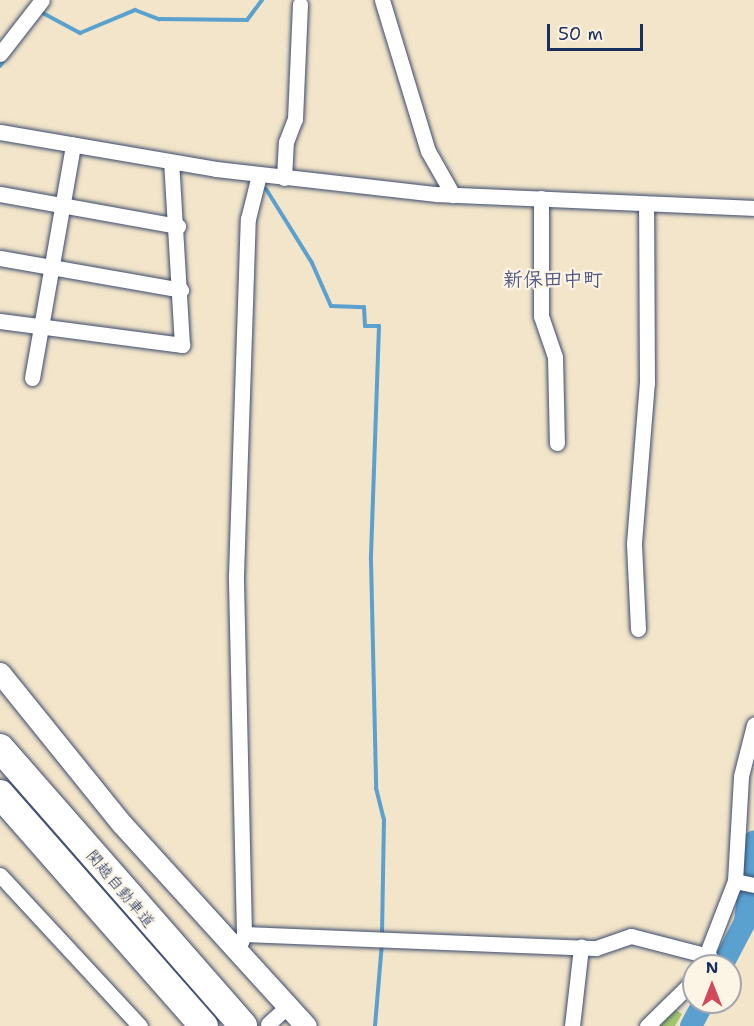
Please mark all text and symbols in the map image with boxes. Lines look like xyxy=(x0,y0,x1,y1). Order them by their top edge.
scale bar xyxy=(550,12,646,50)
text: 50 m xyxy=(558,22,603,46)
district label: 新保田中町 xyxy=(503,267,603,291)
street label: 関越自動車道 xyxy=(82,846,158,932)
north arrow xyxy=(682,954,742,1014)
text: N xyxy=(706,957,718,978)

